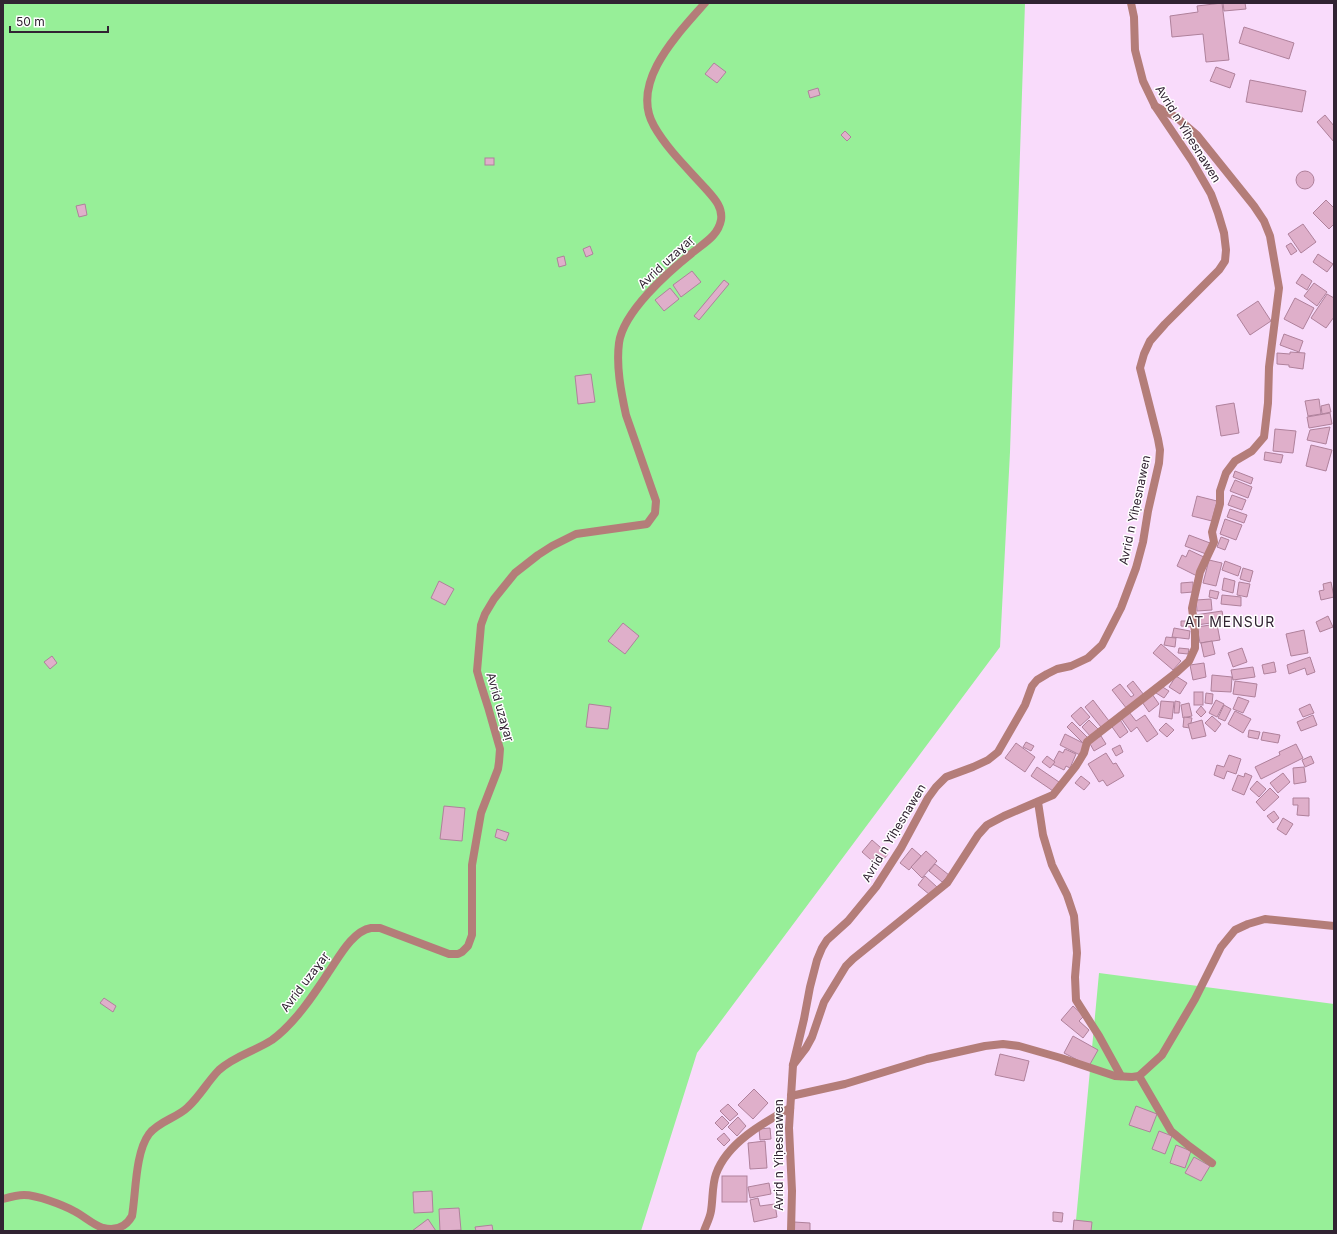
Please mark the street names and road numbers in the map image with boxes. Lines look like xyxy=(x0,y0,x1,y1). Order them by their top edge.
street label: Avrid n Yiḥesnawen xyxy=(1152,82,1224,185)
street label: Avrid uzaɣaṛ xyxy=(635,232,697,291)
street label: Avrid n Yiḥesnawen xyxy=(1116,454,1153,566)
street label: Avrid uzaɣaṛ xyxy=(483,671,518,744)
street label: Avrid n Yiḥesnawen xyxy=(858,781,929,884)
street label: Avrid uzaɣaṛ xyxy=(277,948,332,1015)
street label: Avrid n Yiḥesnawen xyxy=(771,1099,786,1211)

